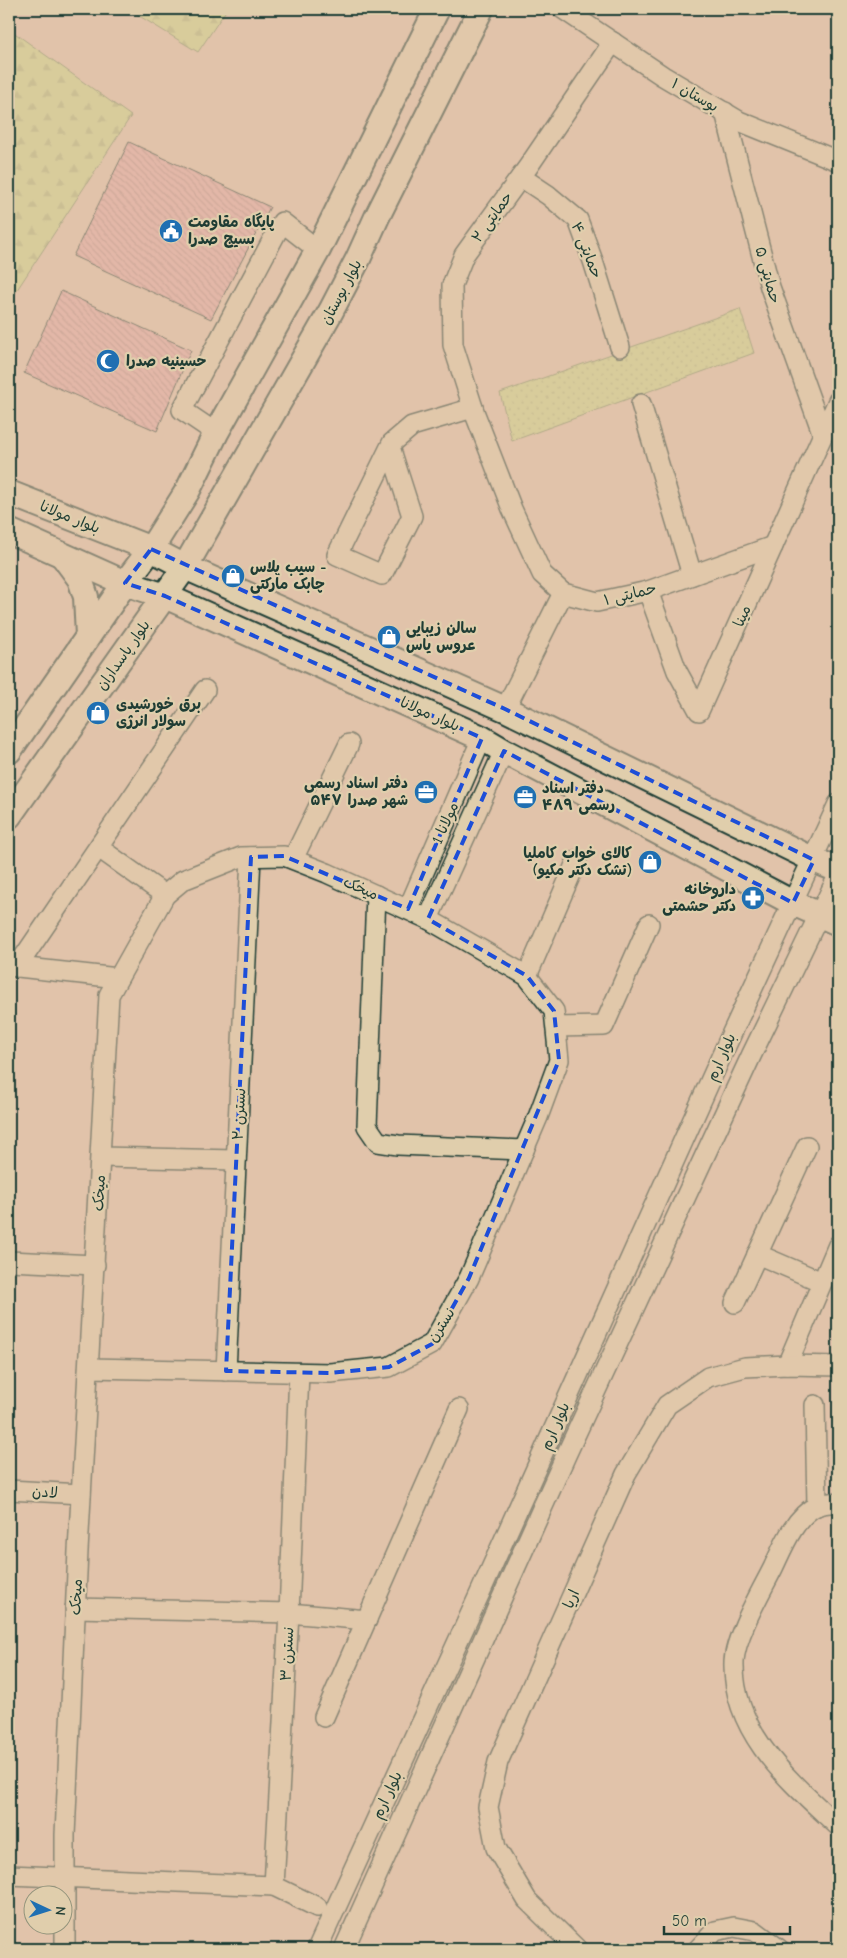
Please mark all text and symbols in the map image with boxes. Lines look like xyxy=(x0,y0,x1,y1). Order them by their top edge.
street label: بوستان ۱ xyxy=(668,74,722,116)
street label: حمایتی ۲ xyxy=(468,188,517,246)
place label: پایگاه مقاومت بسیج صدرا xyxy=(188,212,275,248)
public building icon: پایگاه مقاومت بسیج صدرا xyxy=(158,218,184,244)
street label: حمایتی ۴ xyxy=(567,219,606,281)
street label: حمایتی ۵ xyxy=(750,244,785,306)
street label: بلوار بوستان xyxy=(316,256,366,328)
mosque icon: حسینیه صدرا xyxy=(95,348,121,374)
place label: حسینیه صدرا xyxy=(126,352,207,370)
street label: بلوار مولانا xyxy=(37,497,103,538)
place label: سیب پلاس - چابک مارکتی xyxy=(250,558,327,594)
shop icon: سیب پلاس - چابک مارکتی xyxy=(220,563,246,589)
street label: حمایتی ۱ xyxy=(602,579,658,610)
street label: مینا xyxy=(729,602,755,630)
street label: بلوار پاسداران xyxy=(92,616,155,694)
place label: سالن زیبایی عروس یاس xyxy=(406,619,477,654)
shop icon: سالن زیبایی عروس یاس xyxy=(376,624,402,650)
street label: بلوار مولانا xyxy=(397,693,463,736)
place label: برق خورشیدی سولار انرژی xyxy=(116,695,201,731)
shop icon: برق خورشیدی سولار انرژی xyxy=(85,700,111,726)
place label: دفتر اسناد رسمی ۵۴۷ شهر صدرا xyxy=(304,774,408,809)
office icon: دفتر اسناد رسمی ۵۴۷ شهر صدرا xyxy=(413,779,439,805)
place label: دفتر اسناد رسمی ۴۸۹ xyxy=(542,779,615,815)
office icon: دفتر اسناد رسمی ۴۸۹ xyxy=(512,784,538,810)
street label: مولانا 1 xyxy=(428,799,463,847)
place label: کالای خواب کاملیا (تشک دکتر مکیو) xyxy=(523,844,632,880)
shop icon: کالای خواب کاملیا (تشک دکتر مکیو) xyxy=(637,849,663,875)
street label: میخک xyxy=(341,872,381,904)
place label: داروخانه دکتر حشمتی xyxy=(662,880,736,916)
pharmacy icon: داروخانه دکتر حشمتی xyxy=(740,885,766,911)
street label: بلوار ارم xyxy=(702,1030,741,1085)
street label: نسترن ۲ xyxy=(229,1087,249,1141)
street label: میخک xyxy=(89,1174,109,1212)
street label: نسترن xyxy=(423,1304,459,1346)
street label: بلوار ارم xyxy=(536,1399,575,1454)
street label: لادن xyxy=(32,1482,58,1502)
street label: میخک xyxy=(66,1578,86,1616)
street label: اریا xyxy=(559,1587,583,1611)
street label: نسترن ۳ xyxy=(277,1626,297,1682)
street label: بلوار ارم xyxy=(368,1768,408,1823)
north arrow xyxy=(22,1886,72,1936)
scale bar xyxy=(664,1903,791,1935)
text: N xyxy=(52,1906,69,1916)
text: 50 m xyxy=(672,1912,707,1930)

